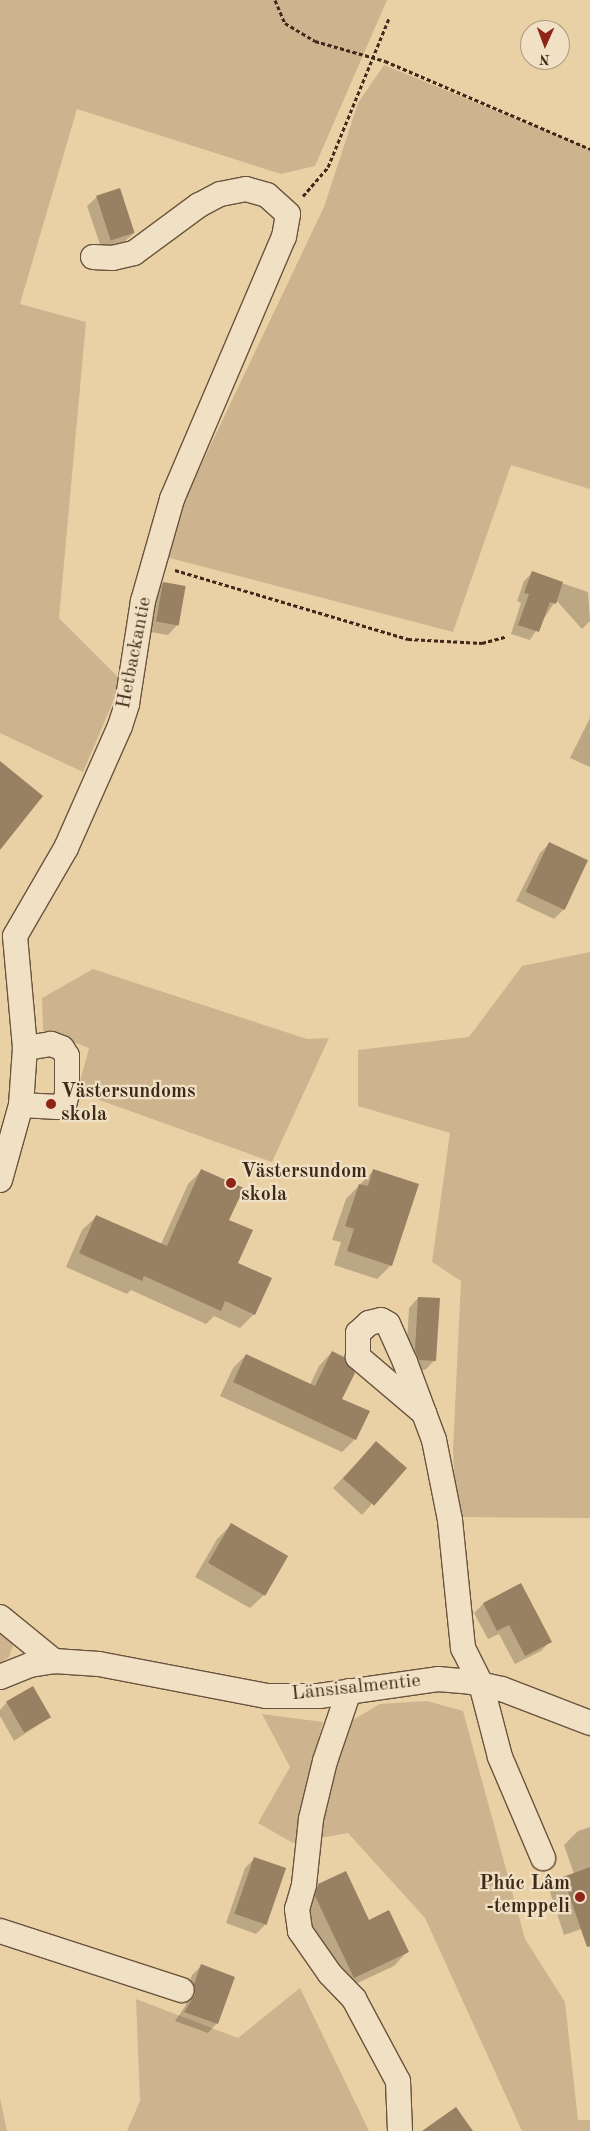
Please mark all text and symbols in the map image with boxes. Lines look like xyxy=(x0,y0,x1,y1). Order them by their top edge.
north arrow xyxy=(520,20,570,70)
text: N xyxy=(539,52,550,66)
street label: Hetbackantie xyxy=(112,595,158,711)
place label: Västersundoms skola xyxy=(61,1080,196,1127)
marker: Västersundoms skola xyxy=(45,1098,57,1110)
place label: Västersundom skola xyxy=(241,1160,367,1207)
marker: Västersundom skola xyxy=(225,1177,237,1189)
street label: Länsisalmentie xyxy=(290,1669,422,1707)
place label: Phúc Lâm -temppeli xyxy=(479,1873,570,1920)
marker: Phúc Lâm -temppeli xyxy=(574,1891,586,1903)

